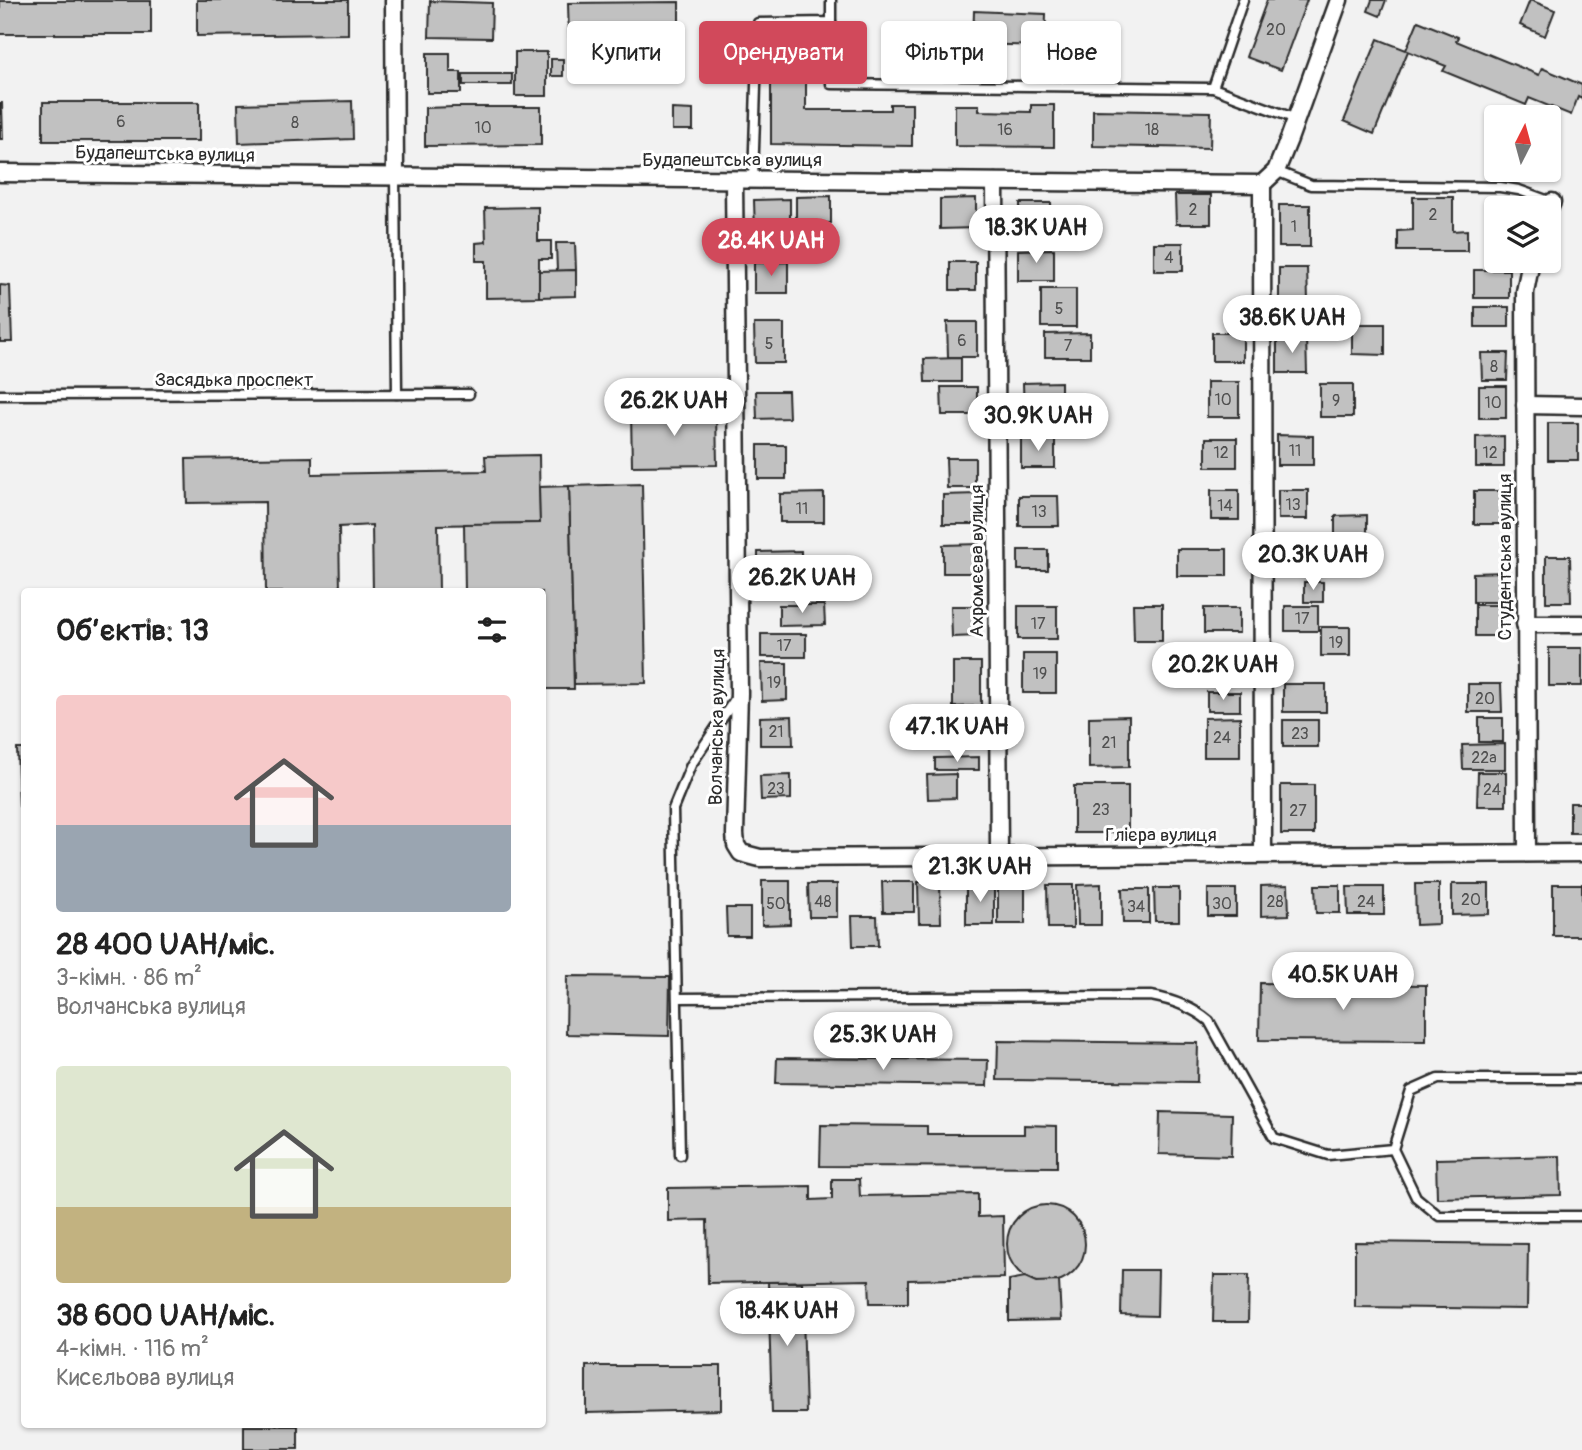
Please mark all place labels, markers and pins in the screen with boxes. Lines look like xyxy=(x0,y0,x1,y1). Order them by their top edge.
pin: 18.3K UAH xyxy=(956,205,1116,265)
pin: 28.4K UAH xyxy=(691,218,851,278)
pin: 38.6K UAH xyxy=(1212,296,1372,355)
pin: 26.2K UAH xyxy=(594,378,754,438)
pin: 30.9K UAH xyxy=(958,393,1118,453)
pin: 20.3K UAH xyxy=(1233,532,1393,592)
pin: 26.2K UAH xyxy=(722,556,882,615)
pin: 20.2K UAH xyxy=(1143,642,1303,702)
pin: 47.1K UAH xyxy=(877,704,1037,764)
pin: 21.3K UAH xyxy=(900,844,1060,904)
pin: 40.5K UAH xyxy=(1263,953,1423,1012)
pin: 25.3K UAH xyxy=(803,1012,963,1072)
pin: 18.4K UAH xyxy=(707,1288,867,1348)

